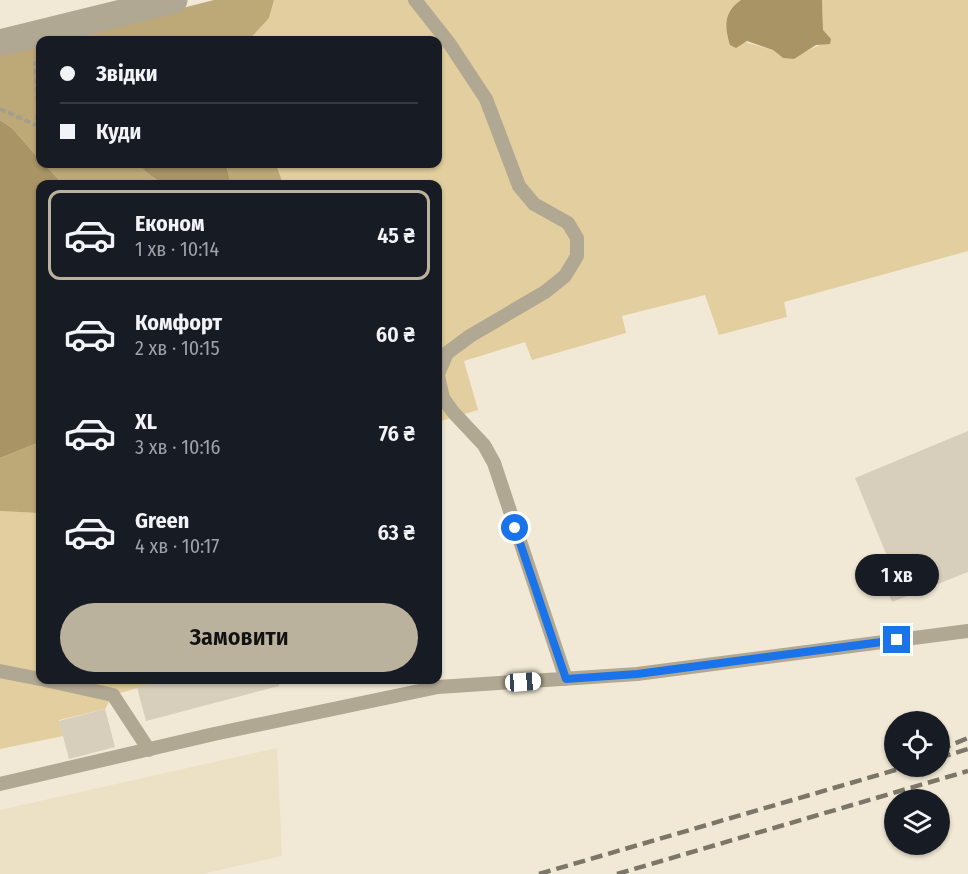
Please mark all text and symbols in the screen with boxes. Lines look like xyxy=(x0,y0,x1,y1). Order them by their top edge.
text: Звідки xyxy=(96,60,158,87)
text: Куди xyxy=(96,118,141,145)
icon: car xyxy=(63,208,117,262)
text: Економ xyxy=(135,210,205,237)
text: 45 ₴ xyxy=(377,222,415,249)
text: 1 хв · 10:14 xyxy=(135,237,219,261)
icon: car xyxy=(63,307,117,361)
text: Комфорт xyxy=(135,309,222,336)
text: 60 ₴ xyxy=(376,321,415,348)
text: 2 хв · 10:15 xyxy=(135,336,220,360)
icon: car xyxy=(63,406,117,460)
text: XL xyxy=(135,408,157,435)
text: 76 ₴ xyxy=(379,420,415,447)
text: 3 хв · 10:16 xyxy=(135,435,221,459)
icon: car xyxy=(63,505,117,559)
text: Green xyxy=(135,507,189,534)
route start xyxy=(501,514,528,541)
text: 63 ₴ xyxy=(377,519,415,546)
text: 4 хв · 10:17 xyxy=(135,534,219,558)
callout: 1 хв xyxy=(855,553,939,595)
text: 1 хв xyxy=(881,563,913,587)
button: Замовити xyxy=(60,603,418,672)
route end xyxy=(883,626,910,653)
car xyxy=(504,672,542,692)
map controls xyxy=(884,711,950,855)
button: locate xyxy=(884,711,950,777)
button: layers xyxy=(884,789,950,855)

